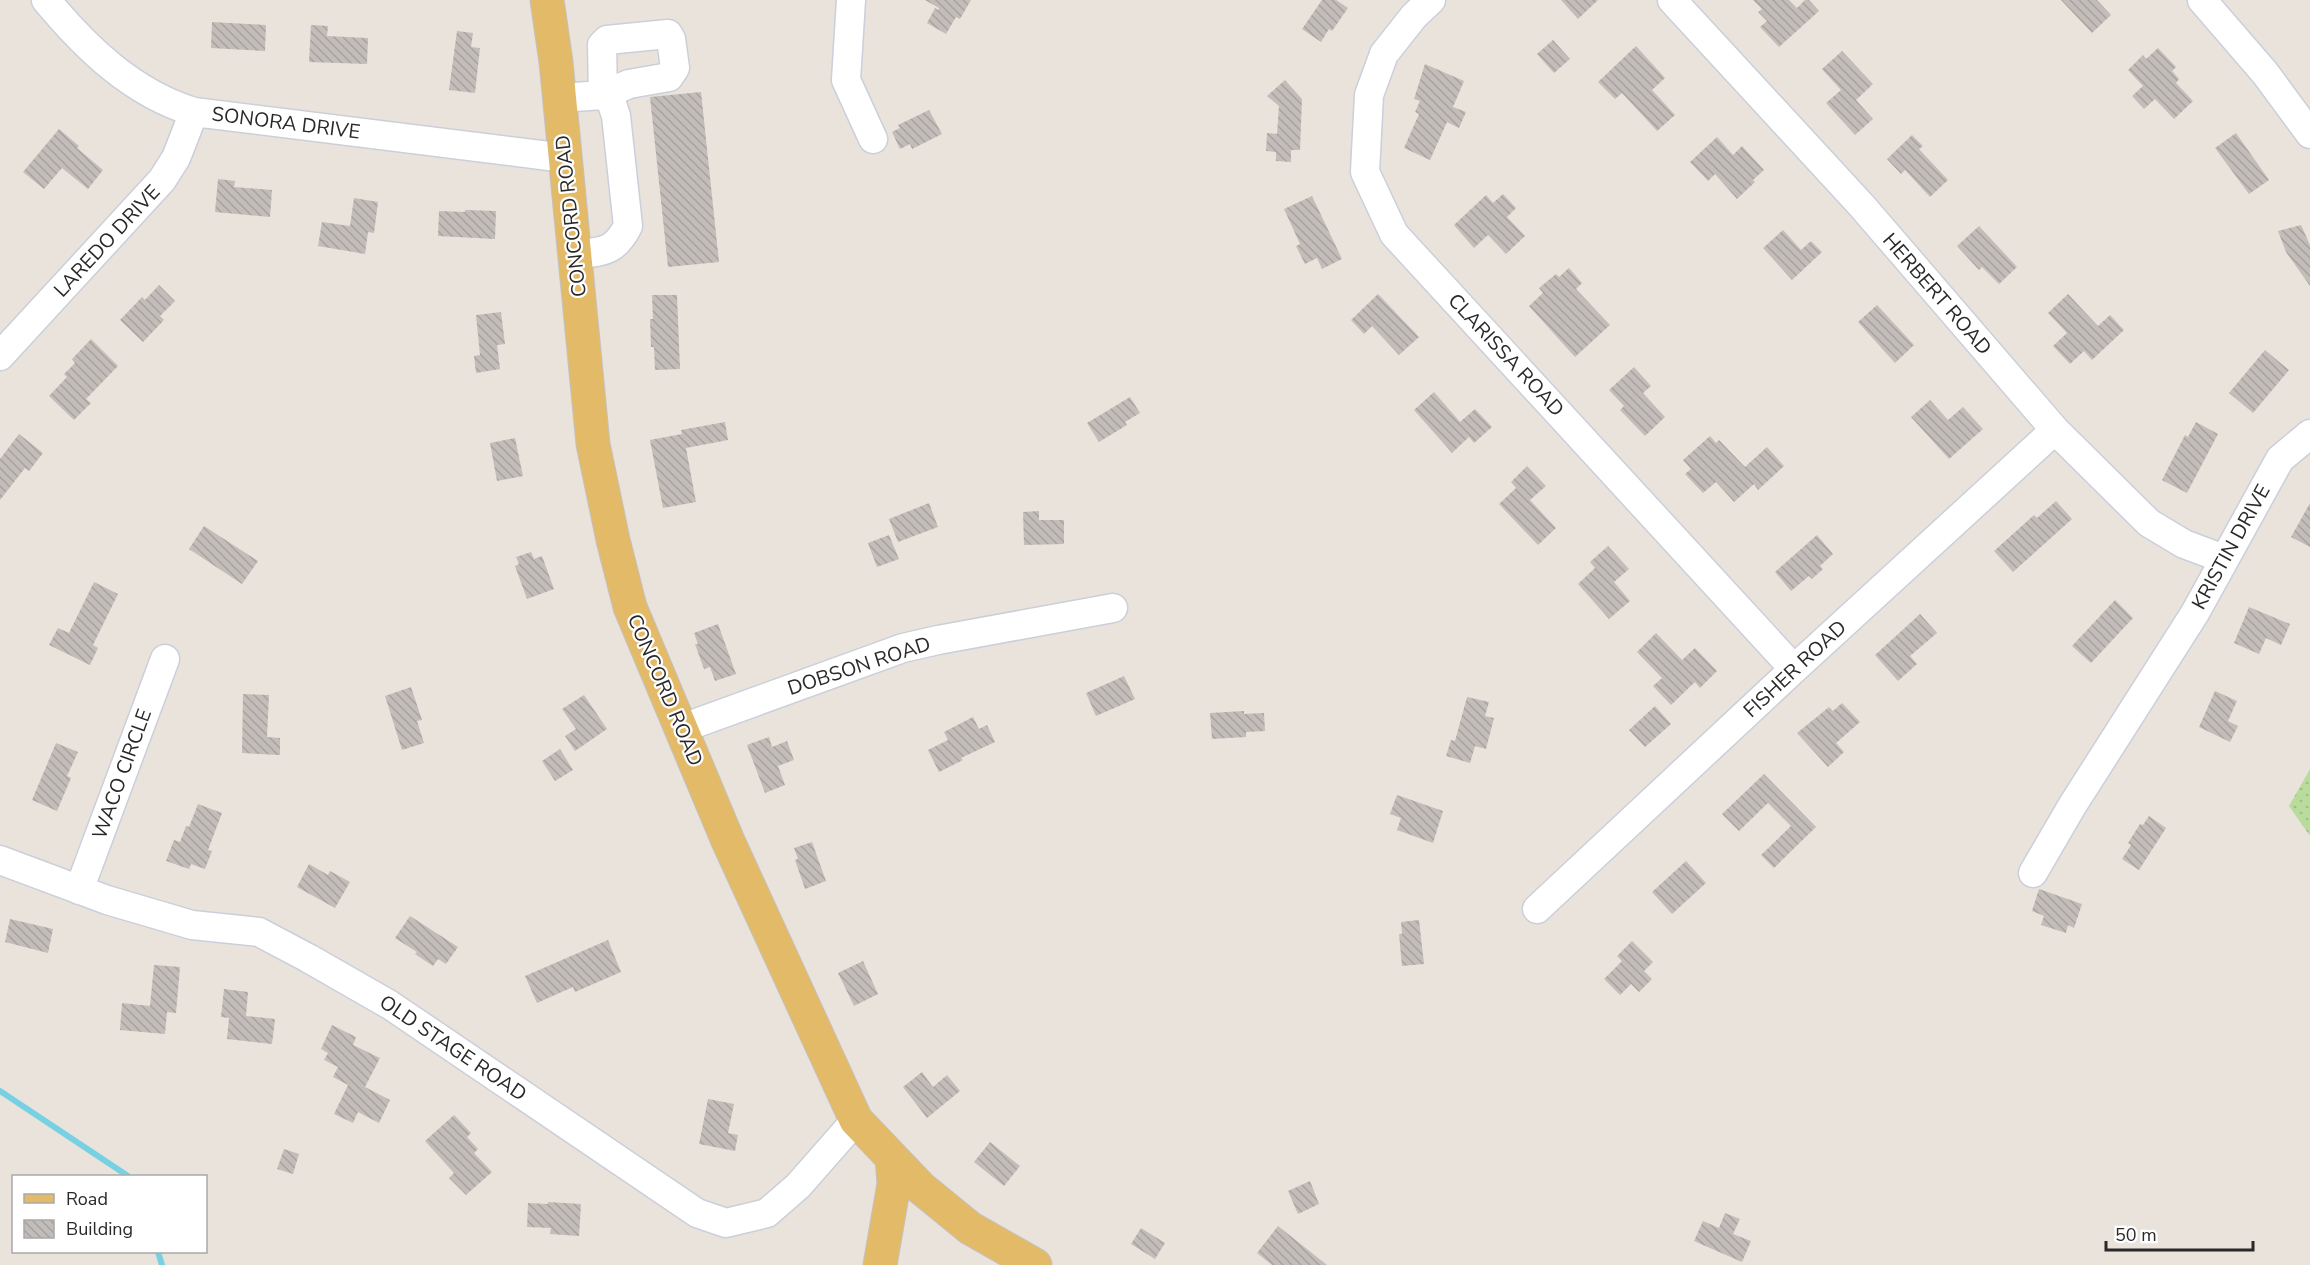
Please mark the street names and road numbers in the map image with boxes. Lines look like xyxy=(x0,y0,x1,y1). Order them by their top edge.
street label: SONORA DRIVE xyxy=(210,100,362,146)
street label: CONCORD ROAD xyxy=(549,134,593,298)
street label: LAREDO DRIVE xyxy=(48,179,166,303)
street label: HERBERT ROAD xyxy=(1876,227,1998,361)
street label: CLARISSA ROAD xyxy=(1442,288,1570,422)
street label: KRISTIN DRIVE xyxy=(2186,480,2276,614)
street label: CONCORD ROAD xyxy=(621,610,709,770)
street label: FISHER ROAD xyxy=(1738,614,1852,724)
street label: DOBSON ROAD xyxy=(784,630,934,702)
street label: WACO CIRCLE xyxy=(86,705,158,843)
street label: OLD STAGE ROAD xyxy=(374,989,532,1107)

